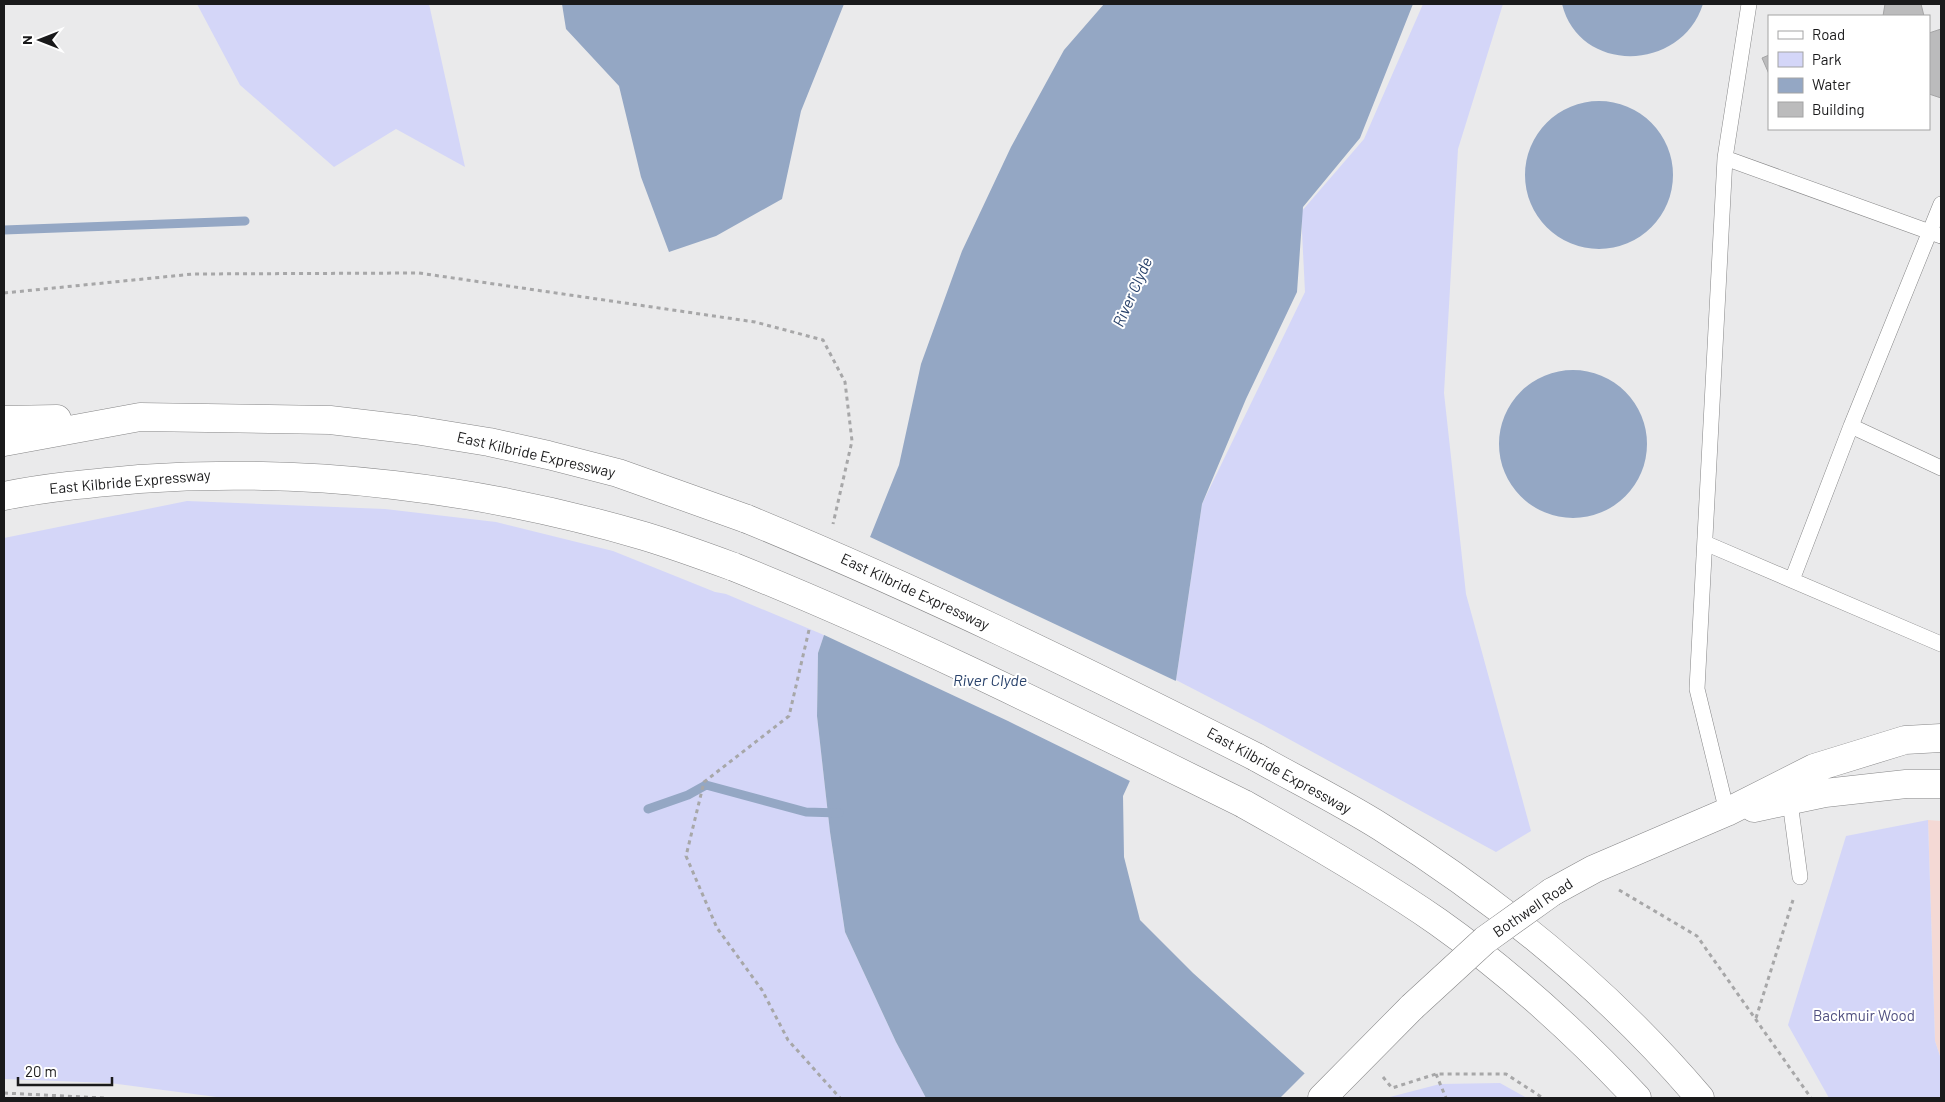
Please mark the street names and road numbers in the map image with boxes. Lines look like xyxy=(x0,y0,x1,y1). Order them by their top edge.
street label: East Kilbride Expressway xyxy=(455,427,617,481)
street label: East Kilbride Expressway xyxy=(48,465,212,497)
street label: East Kilbride Expressway xyxy=(838,549,993,634)
street label: East Kilbride Expressway xyxy=(1204,723,1355,817)
street label: Bothwell Road xyxy=(1489,874,1576,941)

